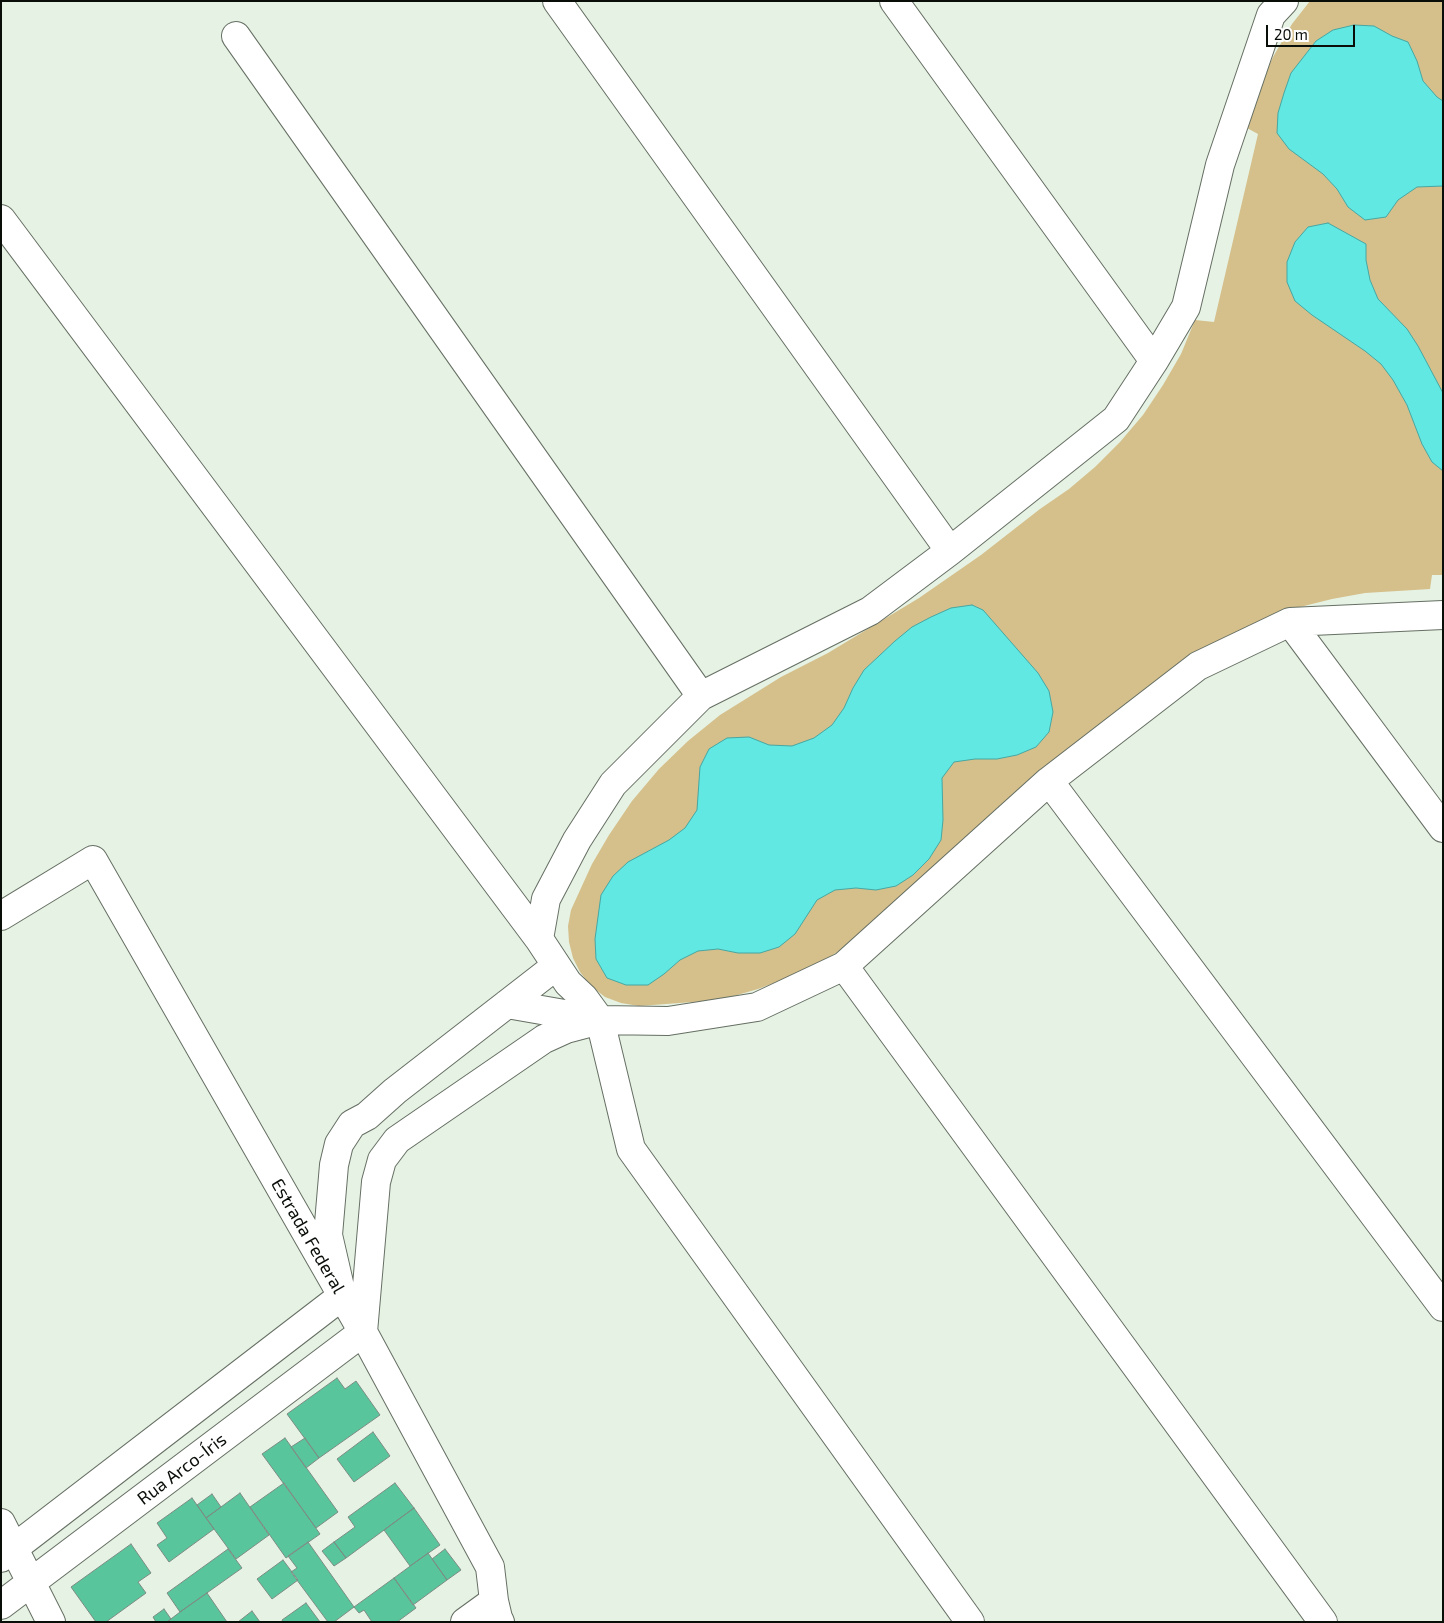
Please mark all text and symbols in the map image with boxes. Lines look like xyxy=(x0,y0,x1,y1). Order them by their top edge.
scale bar xyxy=(1269,15,1358,47)
text: 20 m xyxy=(1274,25,1308,43)
street label: Estrada Federal xyxy=(266,1175,350,1297)
street label: Rua Arco-Íris xyxy=(133,1428,231,1510)

